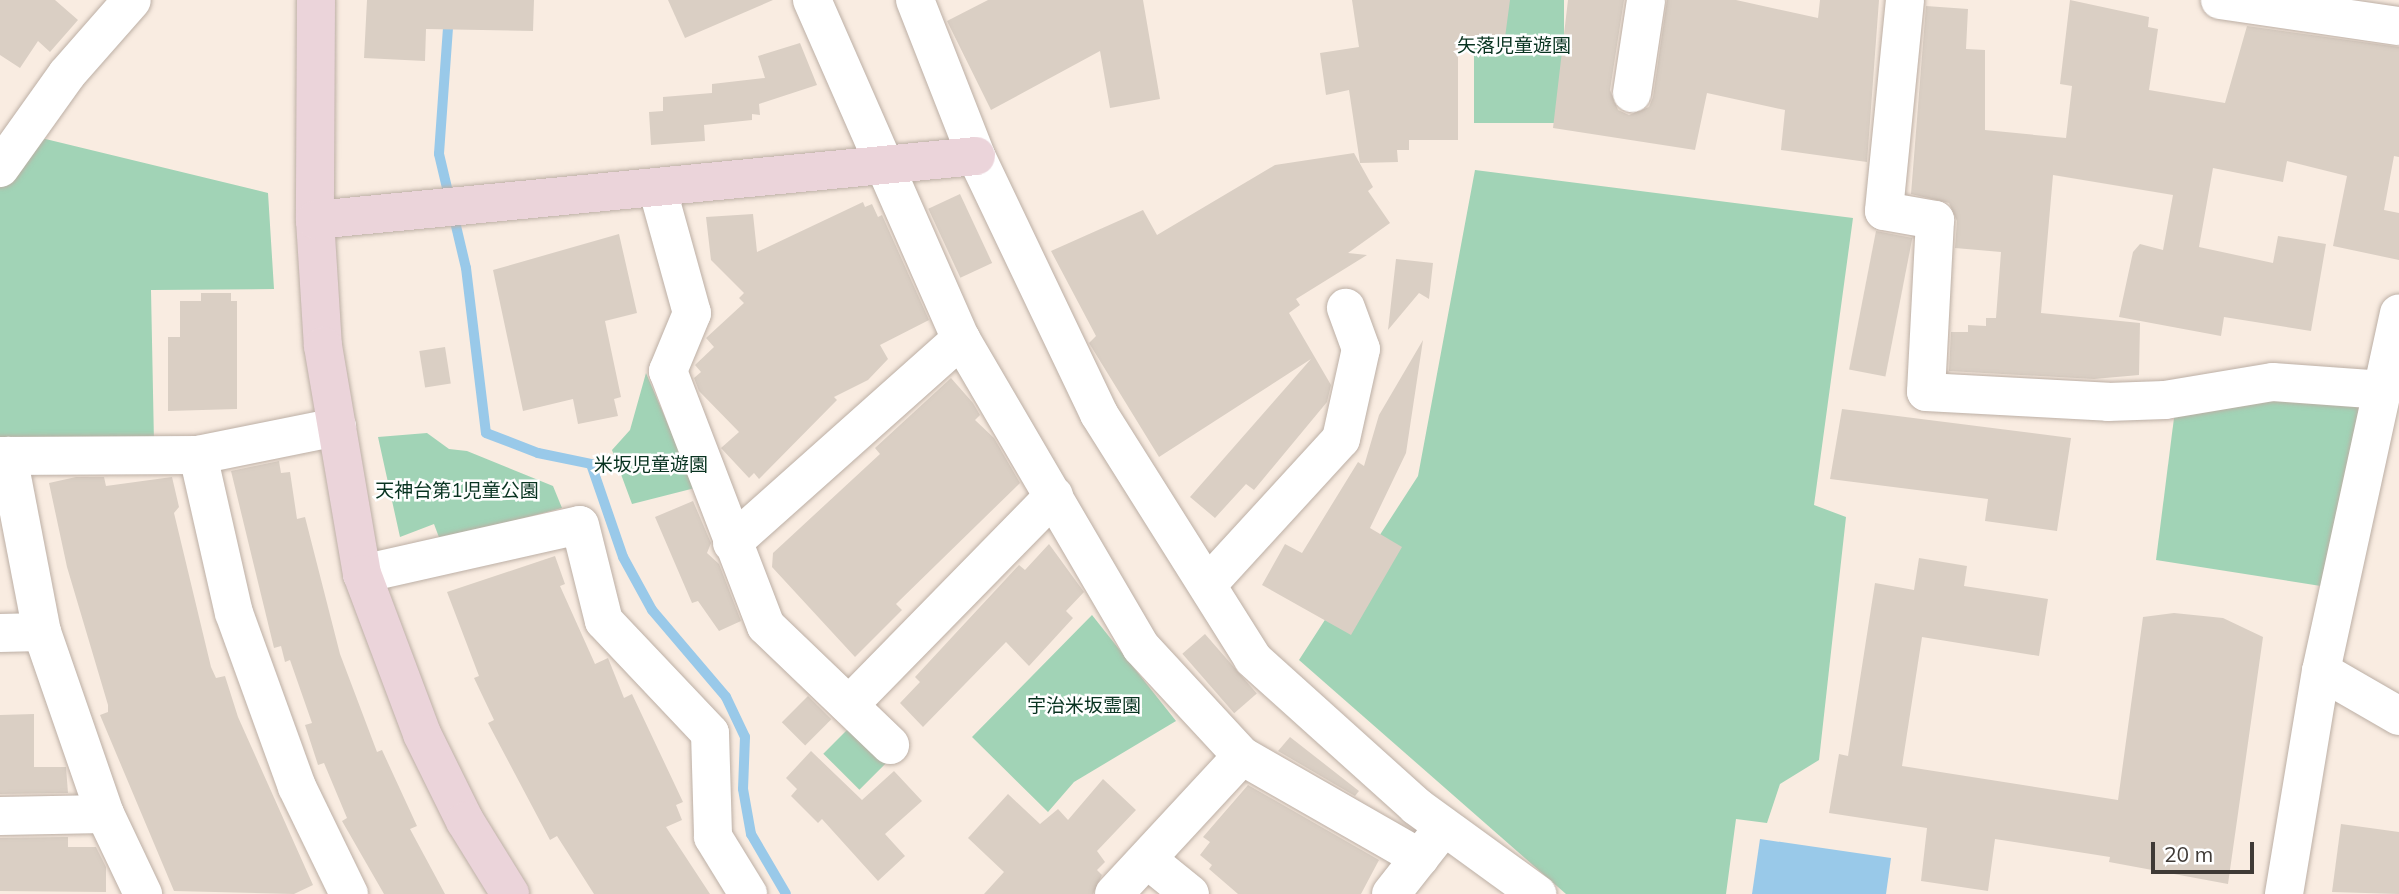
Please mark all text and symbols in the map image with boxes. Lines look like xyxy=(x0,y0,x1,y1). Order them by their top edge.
park label: 矢落児童遊園 xyxy=(1457,35,1571,57)
park label: 米坂児童遊園 xyxy=(594,454,708,476)
park label: 天神台第1児童公園 xyxy=(375,480,539,502)
park label: 宇治米坂霊園 xyxy=(1027,695,1141,717)
scale bar xyxy=(2154,828,2257,872)
text: 20 m xyxy=(2164,841,2213,867)

